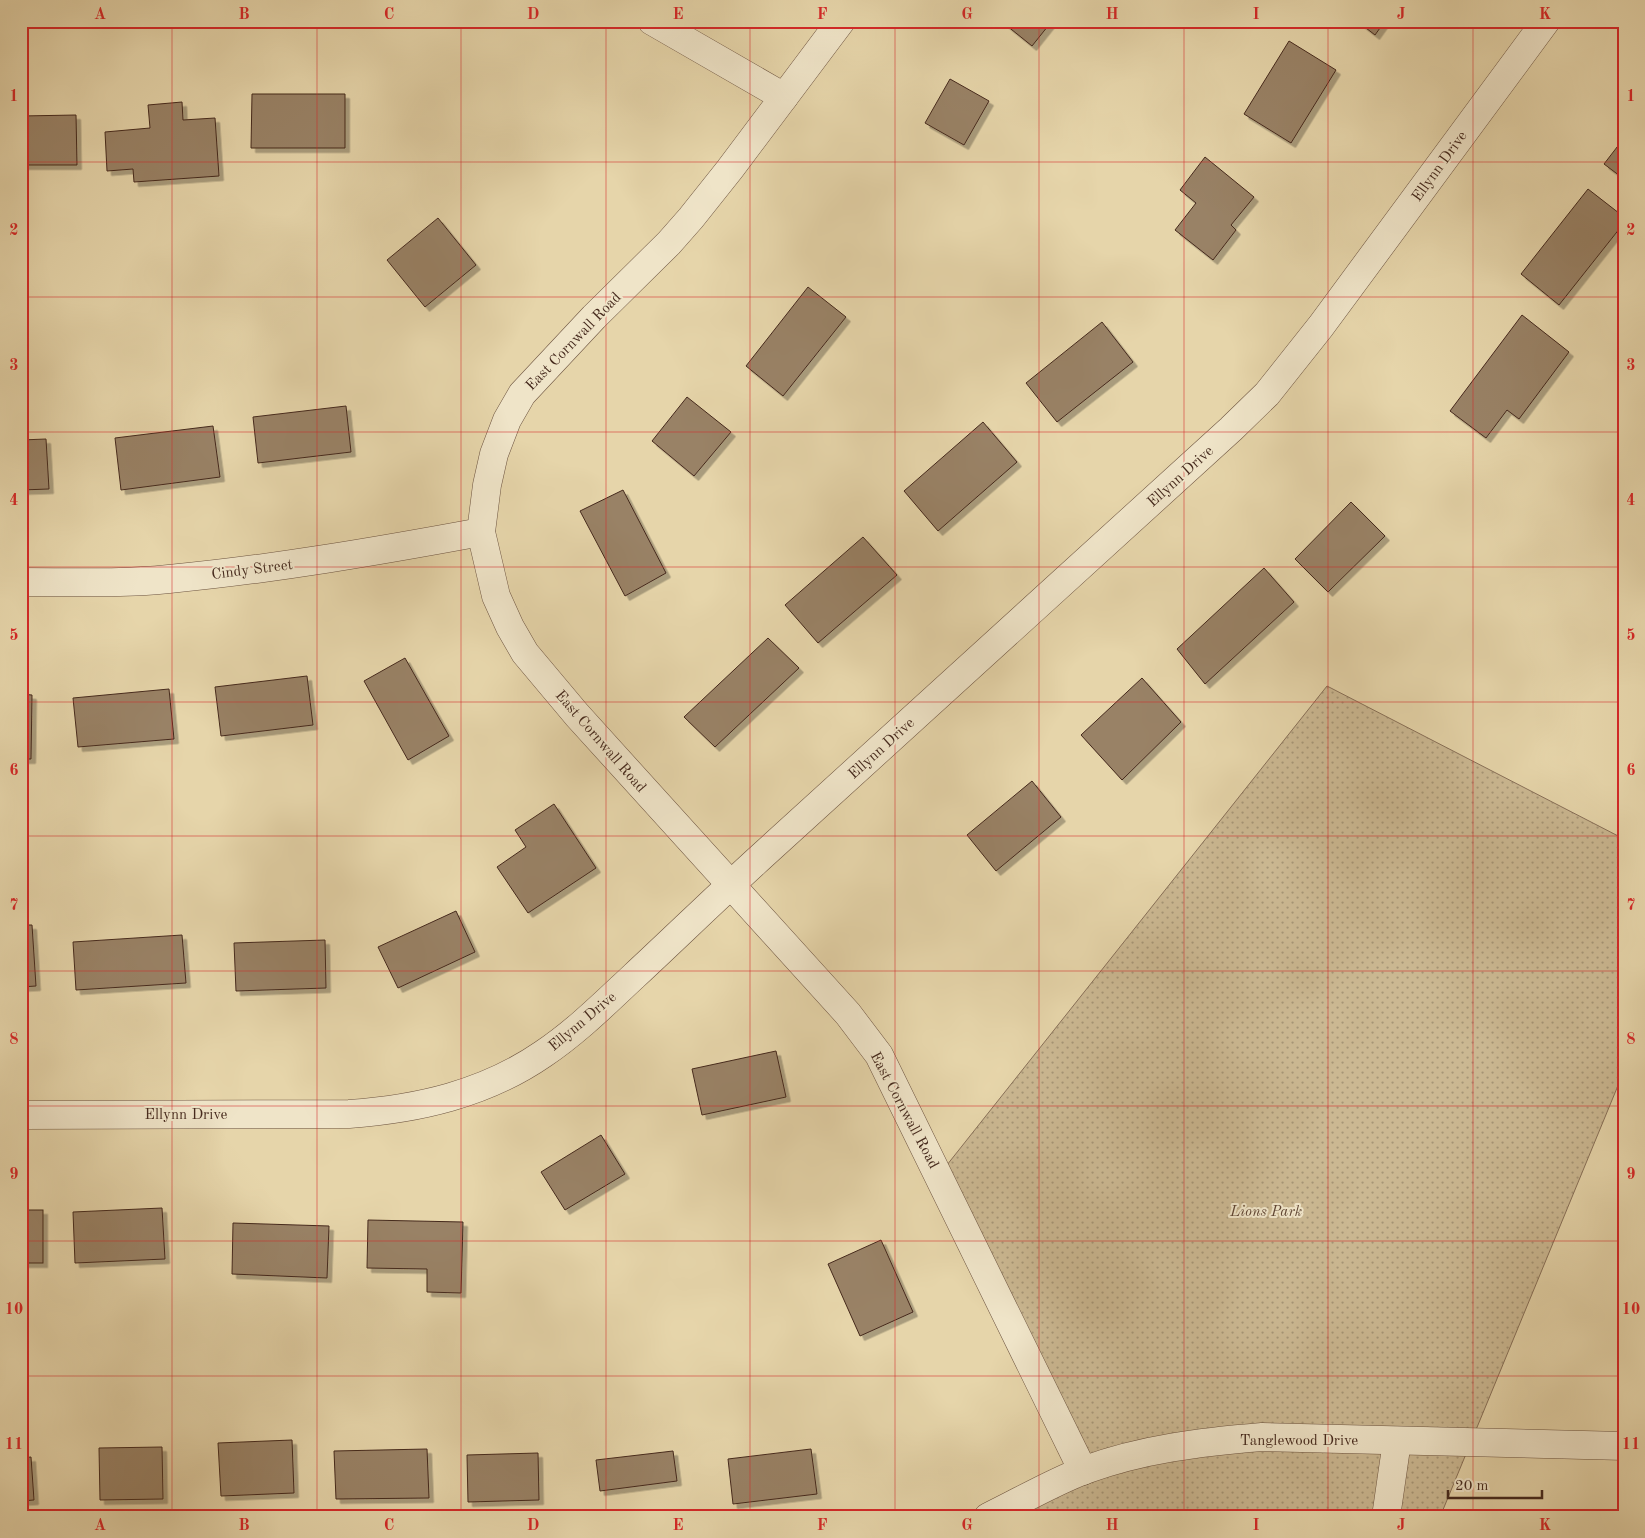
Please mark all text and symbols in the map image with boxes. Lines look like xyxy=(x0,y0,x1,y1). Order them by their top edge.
text: A xyxy=(94,7,106,23)
text: B xyxy=(238,7,250,23)
text: C xyxy=(384,7,394,23)
text: D xyxy=(527,7,539,23)
text: E xyxy=(672,7,684,23)
text: F xyxy=(817,7,828,23)
text: G xyxy=(961,7,973,23)
text: H xyxy=(1105,7,1119,23)
text: I xyxy=(1252,7,1260,23)
text: J xyxy=(1397,7,1406,23)
text: K xyxy=(1539,7,1551,23)
text: 1 xyxy=(9,89,19,105)
text: 1 xyxy=(1626,89,1636,105)
street label: Ellynn Drive xyxy=(1410,129,1471,205)
text: 2 xyxy=(9,223,19,239)
text: 2 xyxy=(1626,223,1636,239)
street label: East Cornwall Road xyxy=(524,290,625,394)
text: 3 xyxy=(9,358,19,374)
text: 3 xyxy=(1626,358,1636,374)
street label: Ellynn Drive xyxy=(1145,444,1217,510)
text: 4 xyxy=(9,493,19,509)
text: 4 xyxy=(1626,493,1636,509)
street label: Cindy Street xyxy=(211,558,294,583)
text: 5 xyxy=(9,628,19,644)
text: 5 xyxy=(1626,628,1636,644)
street label: East Cornwall Road xyxy=(552,688,648,796)
street label: Ellynn Drive xyxy=(846,716,918,782)
text: 6 xyxy=(9,763,19,779)
text: 6 xyxy=(1626,763,1636,779)
text: 7 xyxy=(9,898,19,914)
text: 7 xyxy=(1626,898,1636,914)
street label: Ellynn Drive xyxy=(546,990,620,1055)
text: 8 xyxy=(9,1032,19,1048)
text: 8 xyxy=(1626,1032,1636,1048)
street label: East Cornwall Road xyxy=(867,1050,941,1172)
street label: Ellynn Drive xyxy=(145,1108,228,1123)
text: 9 xyxy=(9,1167,19,1183)
text: 9 xyxy=(1626,1167,1636,1183)
park label: Lions Park xyxy=(1229,1205,1302,1220)
text: 10 xyxy=(5,1302,23,1318)
text: 10 xyxy=(1622,1302,1640,1318)
street label: Tanglewood Drive xyxy=(1240,1434,1358,1449)
text: 11 xyxy=(5,1437,23,1453)
text: 11 xyxy=(1622,1437,1640,1453)
scale bar xyxy=(1448,1468,1541,1500)
text: 20 m xyxy=(1455,1479,1489,1494)
text: A xyxy=(94,1518,106,1534)
text: B xyxy=(238,1518,250,1534)
text: C xyxy=(384,1518,394,1534)
text: D xyxy=(527,1518,539,1534)
text: E xyxy=(672,1518,684,1534)
text: F xyxy=(817,1518,828,1534)
text: G xyxy=(961,1518,973,1534)
text: H xyxy=(1105,1518,1119,1534)
text: I xyxy=(1252,1518,1260,1534)
text: J xyxy=(1397,1518,1406,1534)
text: K xyxy=(1539,1518,1551,1534)

